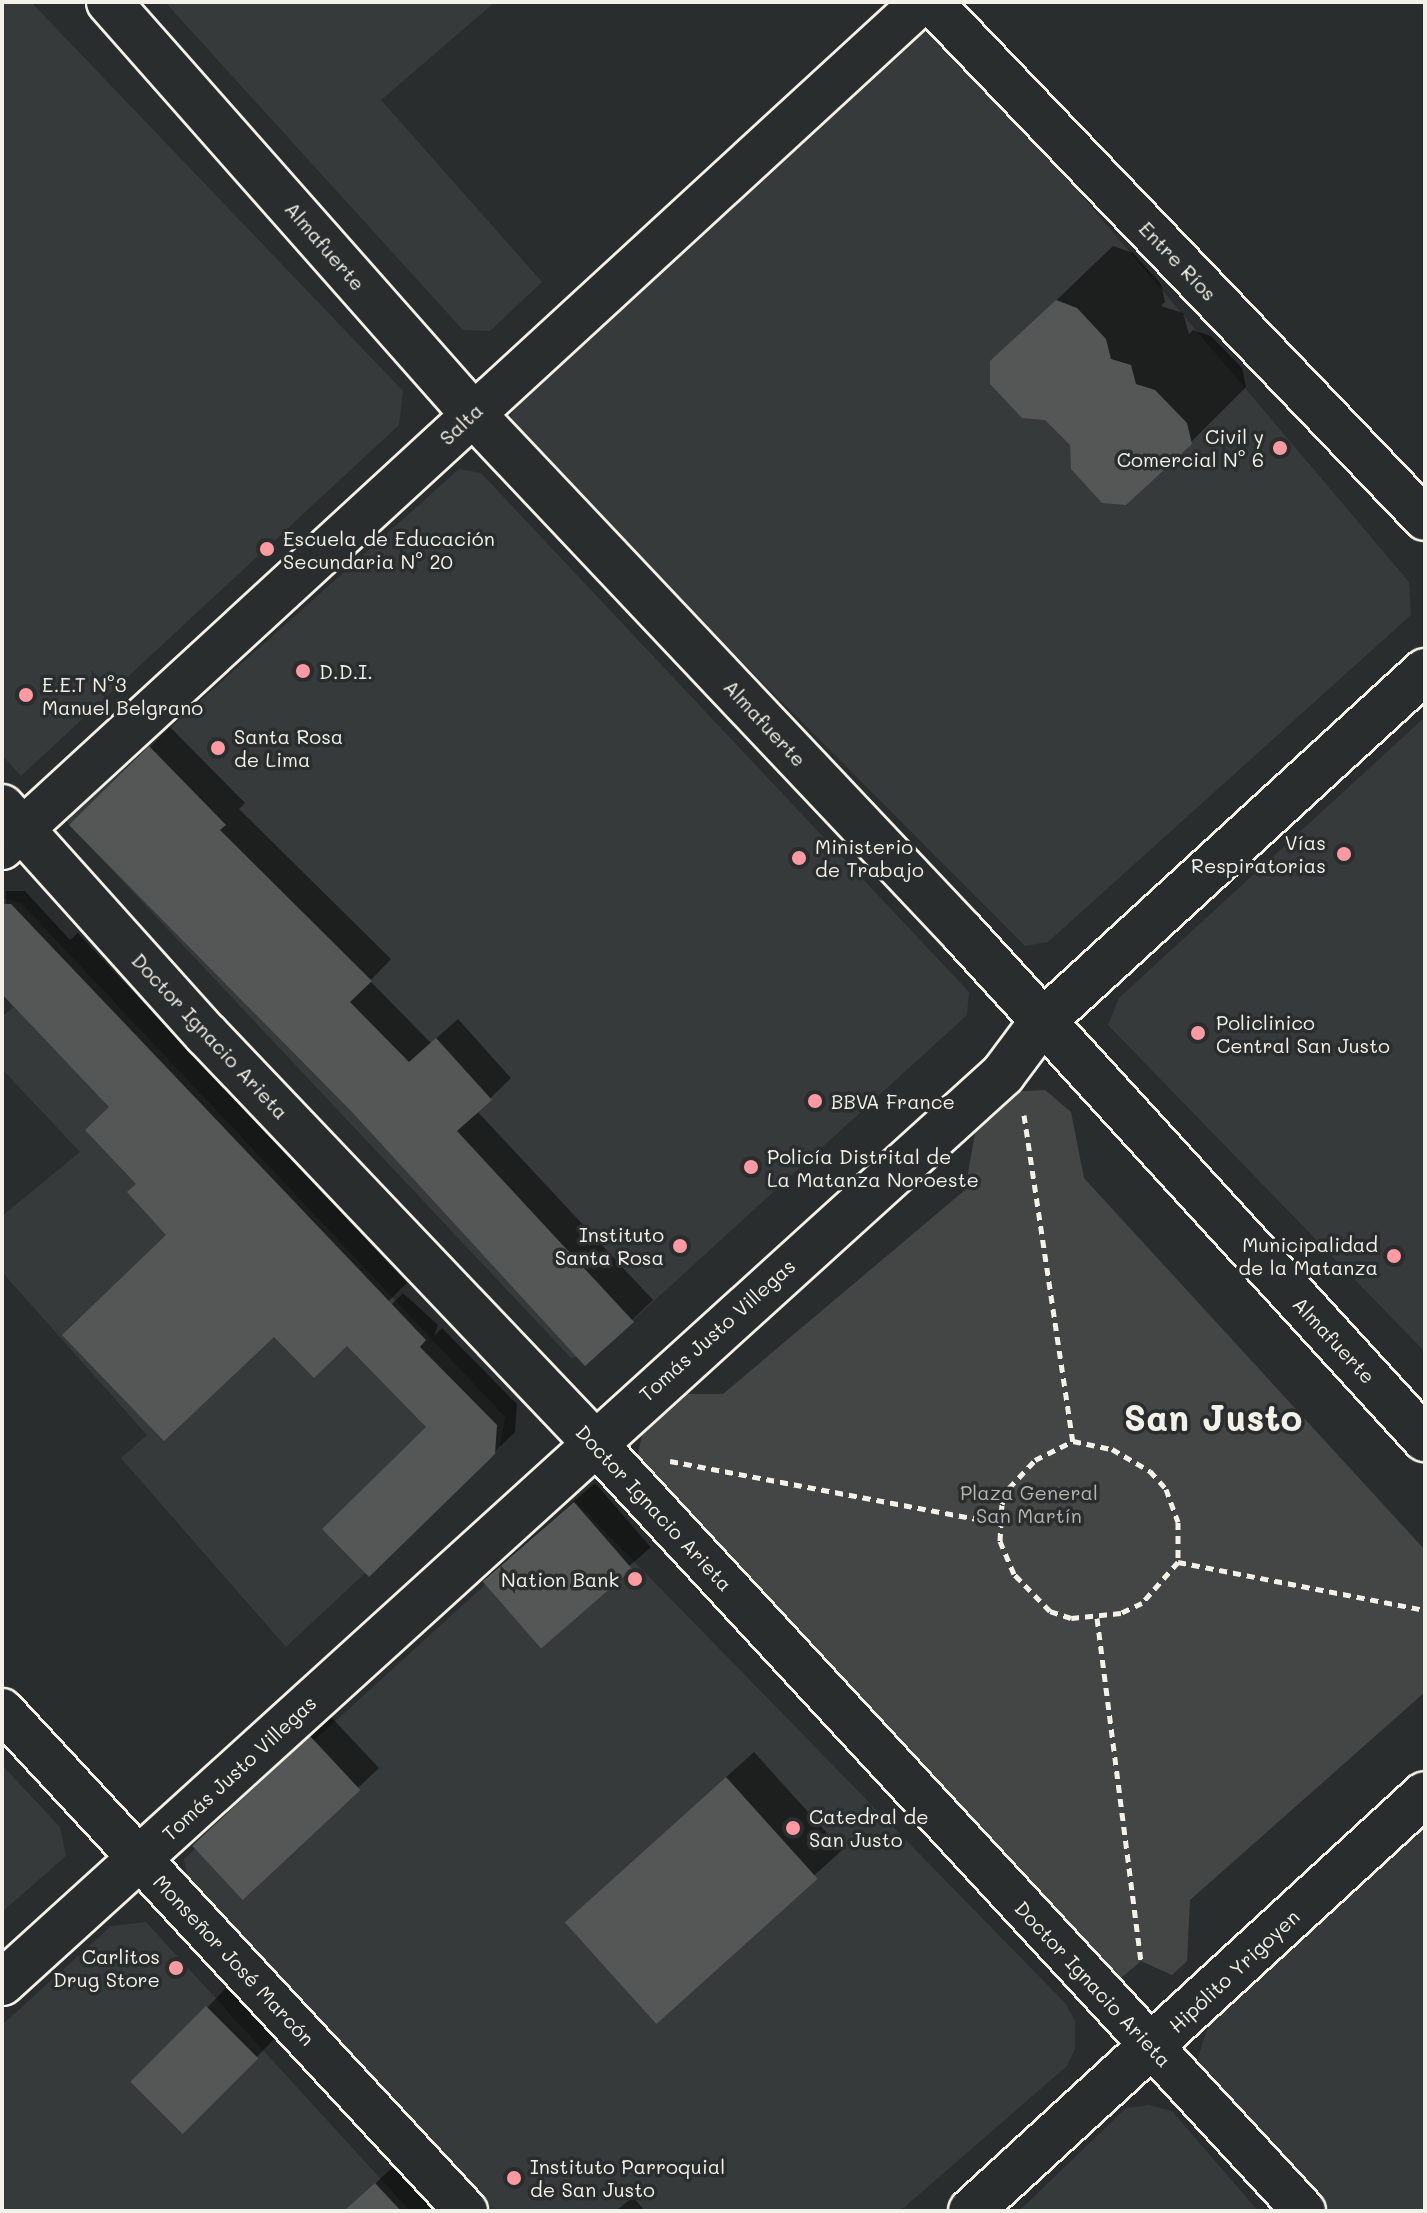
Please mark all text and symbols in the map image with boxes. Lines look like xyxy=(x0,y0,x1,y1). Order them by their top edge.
street label: Almafuerte xyxy=(280,197,370,295)
street label: Entre Ríos xyxy=(1134,216,1222,306)
street label: Salta xyxy=(435,398,487,450)
place label: Civil y Comercial N° 6 xyxy=(1117,424,1264,471)
marker: Civil y Comercial N° 6 xyxy=(1271,439,1289,457)
place label: Escuela de Educación Secundaria N° 20 xyxy=(283,526,495,573)
marker: Escuela de Educación Secundaria N° 20 xyxy=(258,540,276,558)
place label: D.D.I. xyxy=(319,659,373,683)
marker: D.D.I. xyxy=(294,662,312,680)
place label: E.E.T N°3 Manuel Belgrano xyxy=(42,672,203,719)
street label: Almafuerte xyxy=(719,675,811,771)
marker: E.E.T N°3 Manuel Belgrano xyxy=(17,686,35,704)
place label: Santa Rosa de Lima xyxy=(234,724,343,771)
marker: Santa Rosa de Lima xyxy=(209,739,227,757)
place label: Vías Respiratorias xyxy=(1191,830,1326,877)
place label: Ministerio de Trabajo xyxy=(815,834,924,881)
marker: Vías Respiratorias xyxy=(1333,843,1355,865)
marker: Ministerio de Trabajo xyxy=(790,849,808,867)
street label: Doctor Ignacio Arieta xyxy=(127,948,293,1124)
place label: Policlinico Central San Justo xyxy=(1216,1010,1390,1057)
marker: Policlinico Central San Justo xyxy=(1187,1022,1209,1044)
place label: BBVA France xyxy=(831,1089,955,1113)
marker: BBVA France xyxy=(806,1092,824,1110)
place label: Policía Distrital de La Matanza Noroeste xyxy=(767,1144,979,1191)
marker: Policía Distrital de La Matanza Noroeste xyxy=(742,1158,760,1176)
place label: Instituto Santa Rosa xyxy=(555,1222,664,1269)
place label: Municipalidad de la Matanza xyxy=(1238,1232,1378,1279)
marker: Instituto Santa Rosa xyxy=(671,1237,689,1255)
marker: Municipalidad de la Matanza xyxy=(1385,1247,1403,1265)
street label: Tomás Justo Villegas xyxy=(634,1254,800,1406)
street label: Almafuerte xyxy=(1288,1292,1380,1388)
district label: San Justo xyxy=(1124,1395,1302,1439)
street label: Doctor Ignacio Arieta xyxy=(571,1420,737,1596)
park label: Plaza General San Martín xyxy=(960,1481,1098,1528)
place label: Nation Bank xyxy=(501,1567,619,1591)
marker: Nation Bank xyxy=(626,1570,644,1588)
street label: Tomás Justo Villegas xyxy=(157,1691,321,1845)
place label: Catedral de San Justo xyxy=(809,1804,929,1851)
marker: Catedral de San Justo xyxy=(784,1819,802,1837)
street label: Monseñor José Marcón xyxy=(149,1870,319,2050)
street label: Doctor Ignacio Arieta xyxy=(1010,1896,1176,2072)
street label: Hipólito Yrigoyen xyxy=(1164,1904,1304,2038)
place label: Carlitos Drug Store xyxy=(53,1944,160,1991)
marker: Carlitos Drug Store xyxy=(167,1959,185,1977)
place label: Instituto Parroquial de San Justo xyxy=(530,2154,725,2201)
marker: Instituto Parroquial de San Justo xyxy=(505,2169,523,2187)

